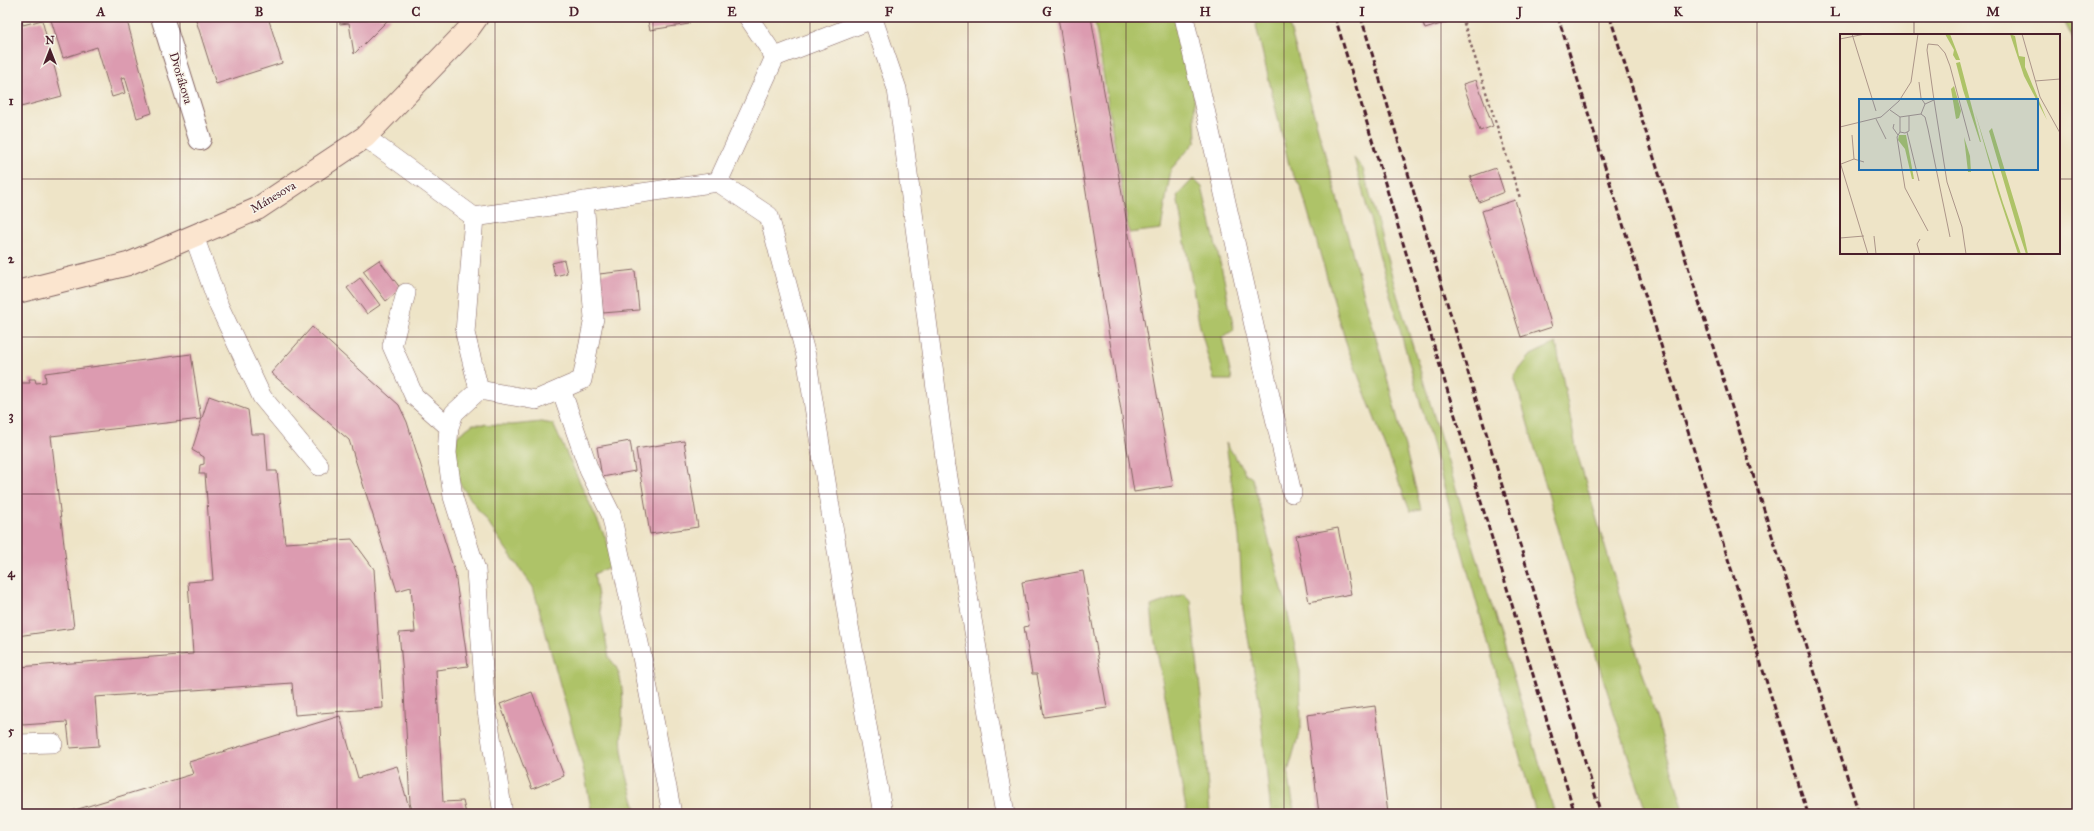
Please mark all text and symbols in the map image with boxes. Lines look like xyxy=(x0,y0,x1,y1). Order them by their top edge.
text: A xyxy=(96,4,106,20)
text: B xyxy=(255,4,264,20)
text: C xyxy=(412,4,421,20)
text: D xyxy=(569,4,579,20)
text: E xyxy=(727,4,737,20)
text: F xyxy=(885,4,894,20)
text: G xyxy=(1042,4,1052,20)
text: H xyxy=(1199,4,1211,20)
text: I xyxy=(1359,4,1365,20)
text: J xyxy=(1515,4,1523,20)
text: K xyxy=(1673,4,1683,20)
text: L xyxy=(1830,4,1840,20)
text: M xyxy=(1986,4,2000,20)
north arrow xyxy=(30,30,70,70)
text: N xyxy=(45,34,55,47)
inset map xyxy=(1840,34,2060,254)
street label: Dvořákova xyxy=(167,51,196,106)
text: 1 xyxy=(8,93,14,109)
street label: Mánesova xyxy=(248,178,299,216)
text: 2 xyxy=(8,251,15,267)
text: 3 xyxy=(8,408,14,424)
text: 4 xyxy=(7,565,15,581)
text: 5 xyxy=(8,723,15,739)

